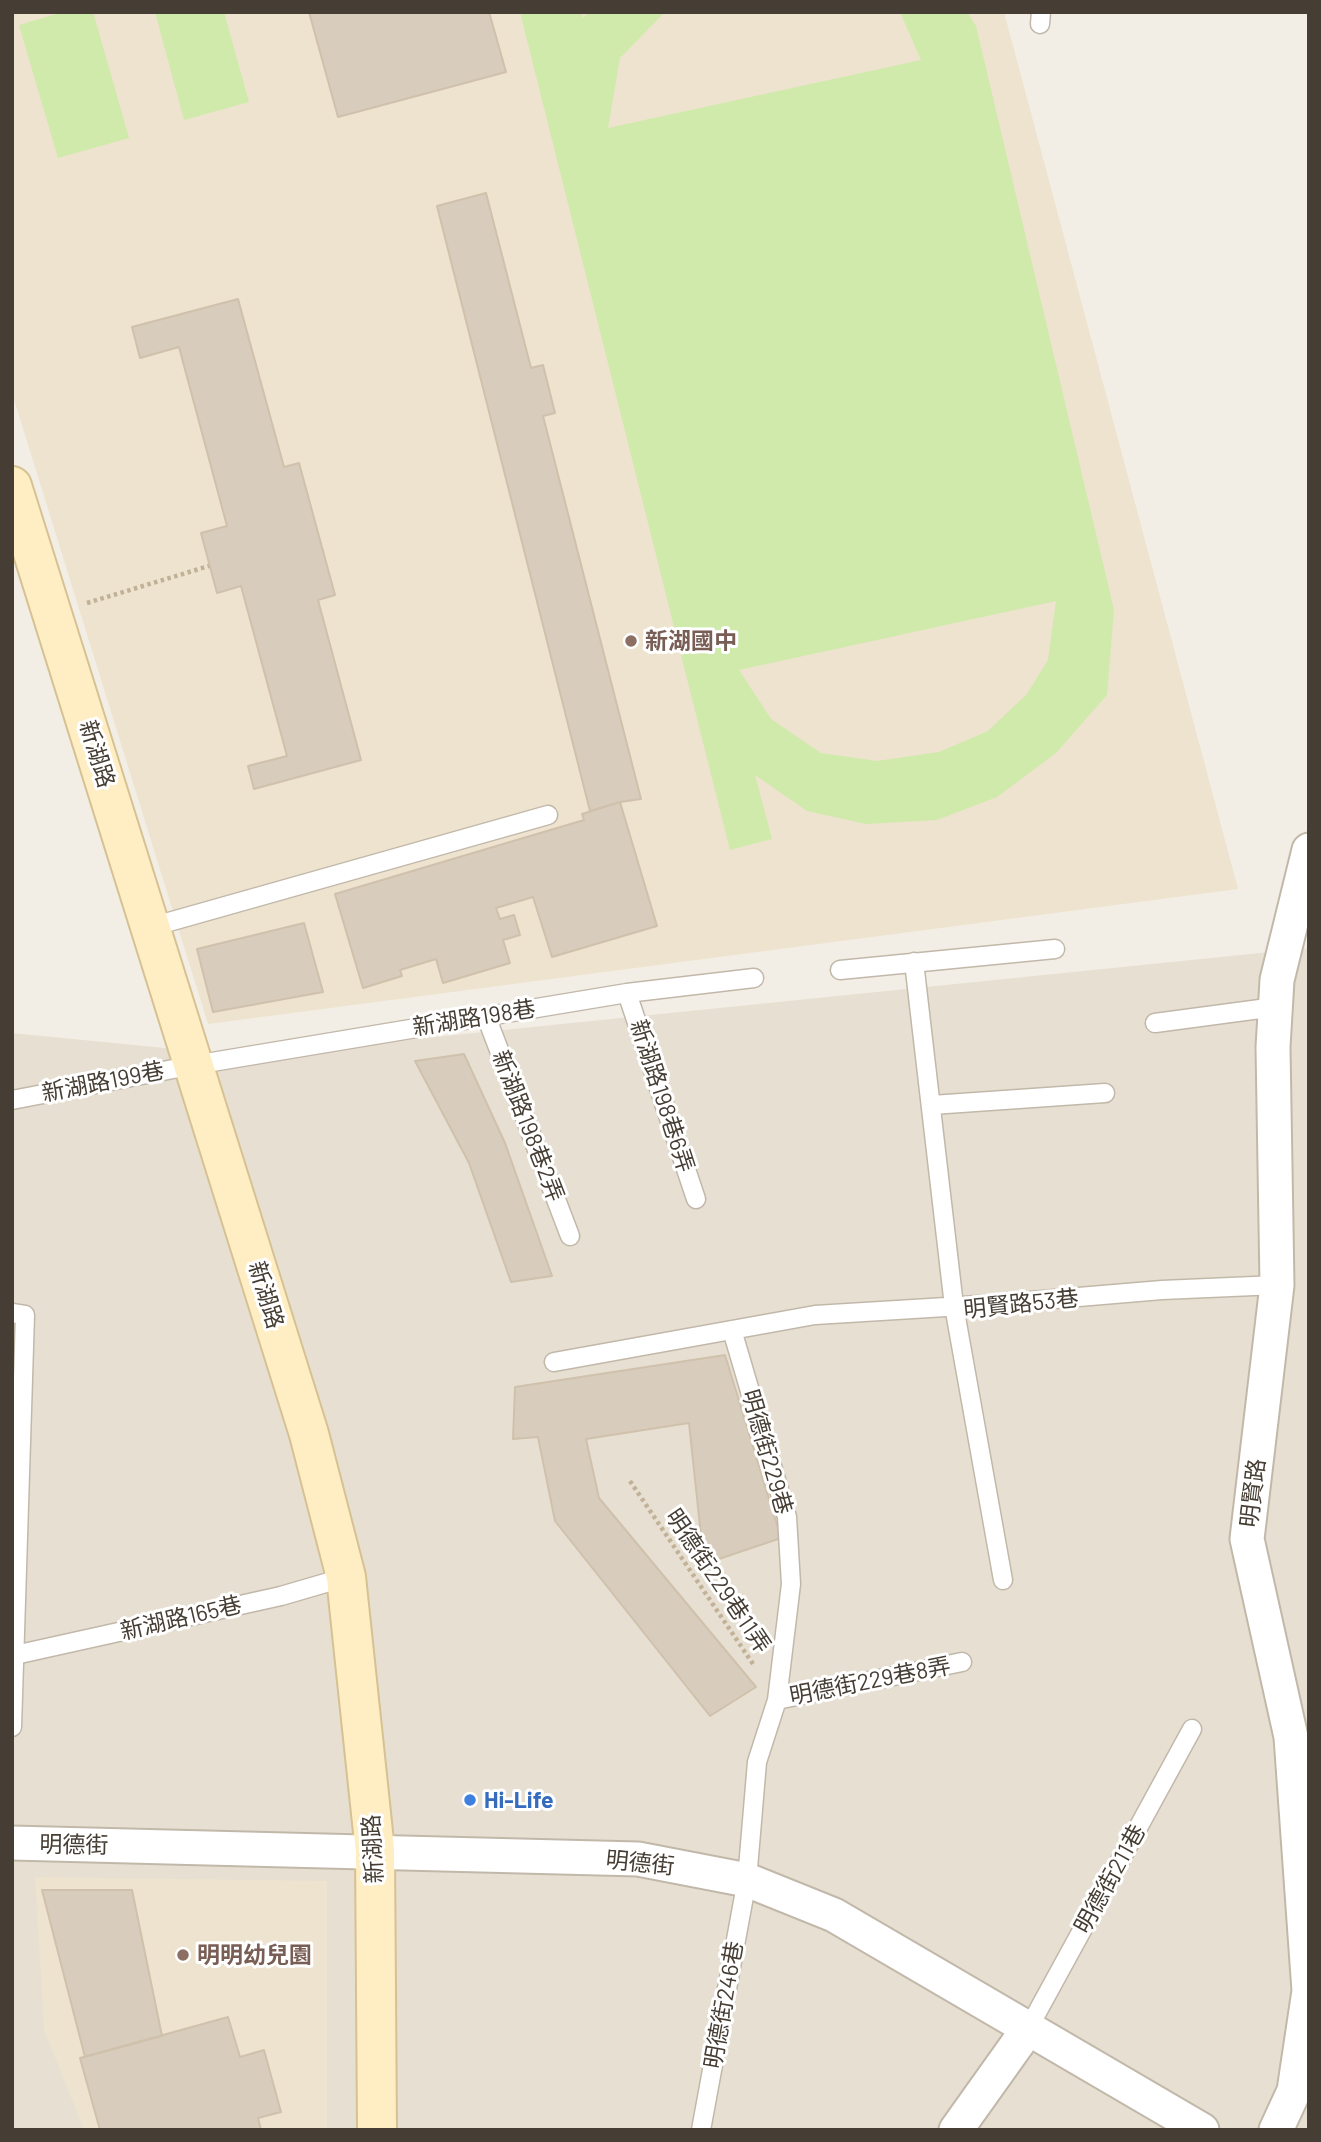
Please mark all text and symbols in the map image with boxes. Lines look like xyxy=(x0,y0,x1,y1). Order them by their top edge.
place label: 新湖國中 xyxy=(645,627,737,655)
marker: 新湖國中 xyxy=(623,633,639,649)
street label: 新湖路 xyxy=(74,717,120,791)
street label: 新湖路198巷 xyxy=(411,995,537,1041)
street label: 新湖路198巷6弄 xyxy=(624,1016,700,1176)
street label: 新湖路198巷2弄 xyxy=(487,1047,569,1205)
street label: 新湖路199巷 xyxy=(39,1057,167,1107)
street label: 新湖路 xyxy=(243,1258,289,1332)
street label: 明賢路53巷 xyxy=(962,1284,1080,1324)
street label: 明德街229巷 xyxy=(736,1386,798,1518)
street label: 明賢路 xyxy=(1235,1457,1271,1529)
street label: 明德街229巷11弄 xyxy=(660,1504,776,1658)
street label: 新湖路165巷 xyxy=(118,1591,244,1645)
street label: 明德街229巷8弄 xyxy=(787,1652,953,1710)
place label: Hi-Life xyxy=(484,1786,553,1814)
marker: Hi-Life xyxy=(462,1792,478,1808)
street label: 新湖路 xyxy=(357,1814,389,1884)
street label: 明德街211巷 xyxy=(1069,1820,1151,1938)
street label: 明德街 xyxy=(39,1831,109,1859)
street label: 明德街 xyxy=(604,1846,676,1880)
street label: 明德街246巷 xyxy=(699,1939,749,2071)
place label: 明明幼兒園 xyxy=(197,1941,312,1969)
marker: 明明幼兒園 xyxy=(175,1947,191,1963)

